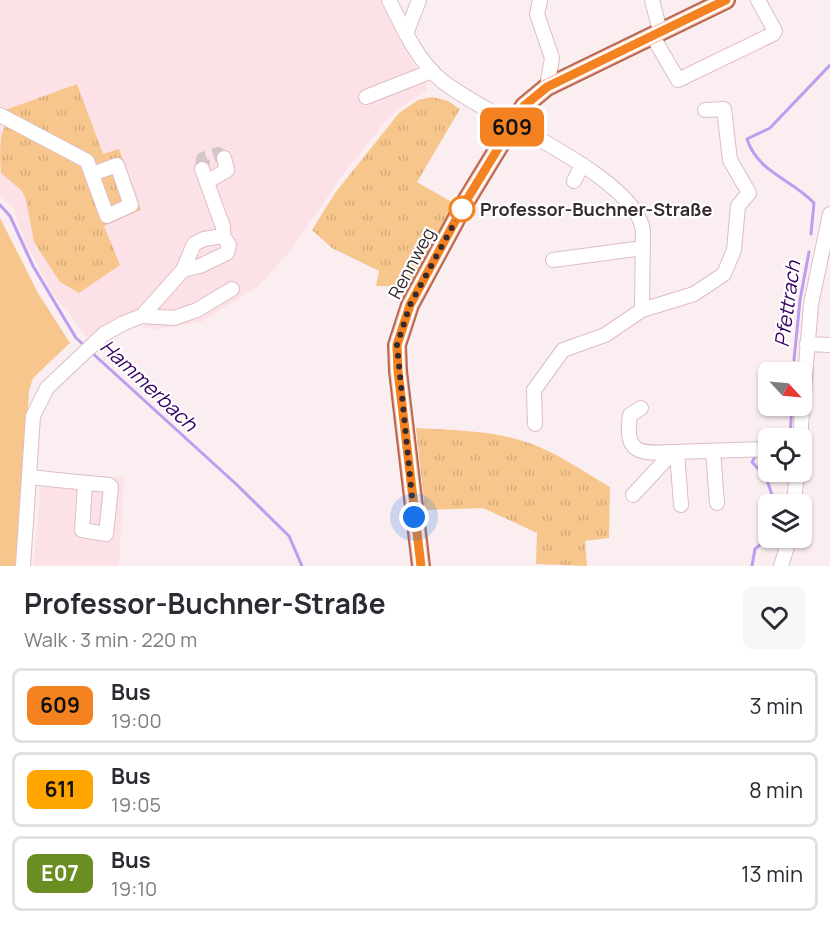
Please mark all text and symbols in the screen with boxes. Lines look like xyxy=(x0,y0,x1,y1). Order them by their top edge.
line badge: 609 xyxy=(478,108,546,146)
text: 609 xyxy=(492,113,532,141)
marker: Professor-Buchner-Straße xyxy=(449,196,475,222)
place label: Professor-Buchner-Straße xyxy=(480,197,713,221)
street label: Rennweg xyxy=(382,223,440,303)
water label: Pfettrach xyxy=(768,258,807,349)
water label: Hammerbach xyxy=(95,333,204,438)
north arrow xyxy=(758,362,812,416)
map controls xyxy=(758,362,812,548)
button: locate xyxy=(758,428,812,482)
button: layers xyxy=(758,494,812,548)
your location xyxy=(399,502,429,532)
text: Professor-Buchner-Straße xyxy=(24,584,385,622)
button: heart xyxy=(743,586,806,649)
text: Walk · 3 min · 220 m xyxy=(24,626,197,653)
text: Bus xyxy=(111,677,151,707)
text: 609 xyxy=(40,691,80,719)
text: 3 min xyxy=(750,691,803,721)
text: 19:00 xyxy=(111,707,162,734)
text: Bus xyxy=(111,761,151,791)
text: 611 xyxy=(44,775,76,803)
text: 8 min xyxy=(749,775,803,805)
text: 19:05 xyxy=(111,791,161,818)
text: Bus xyxy=(111,845,151,875)
text: E07 xyxy=(41,859,79,887)
text: 13 min xyxy=(741,859,803,889)
text: 19:10 xyxy=(111,875,157,902)

